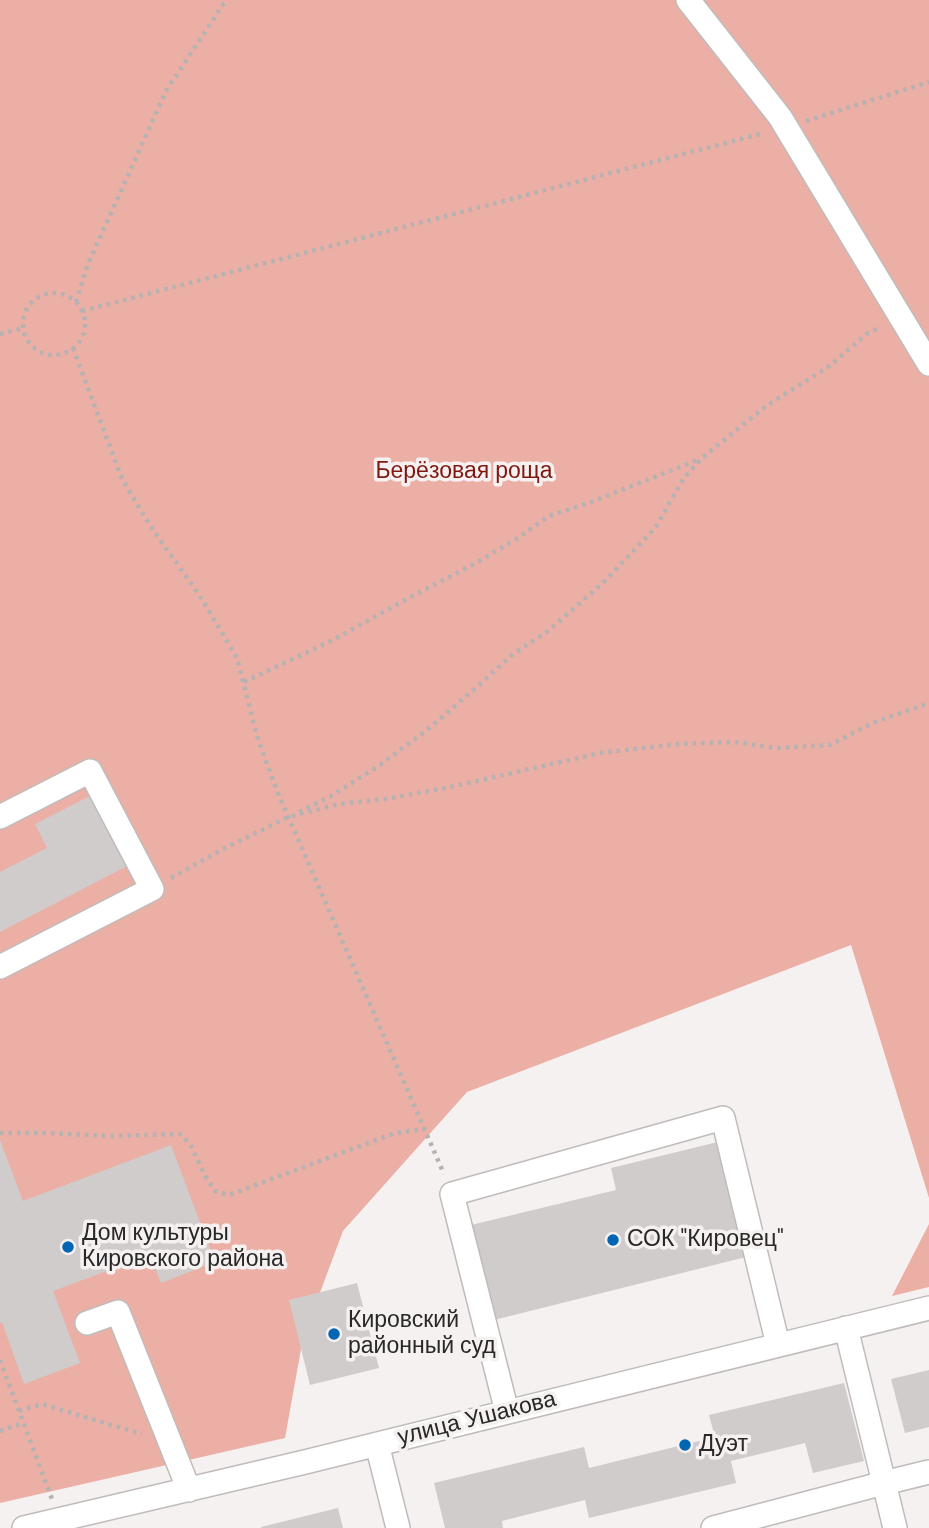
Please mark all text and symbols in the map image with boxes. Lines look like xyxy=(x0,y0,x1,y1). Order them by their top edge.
park label: Берёзовая роща xyxy=(375,458,553,486)
place label: Дом культуры Кировского района xyxy=(82,1220,284,1274)
place label: СОК "Кировец" xyxy=(627,1226,784,1254)
marker: СОК "Кировец" xyxy=(605,1232,621,1248)
marker: Дом культуры Кировского района xyxy=(60,1239,76,1255)
place label: Кировский районный суд xyxy=(348,1307,496,1361)
marker: Кировский районный суд xyxy=(326,1326,342,1342)
street label: улица Ушакова xyxy=(395,1386,559,1452)
place label: Дуэт xyxy=(699,1431,748,1459)
marker: Дуэт xyxy=(677,1437,693,1453)

